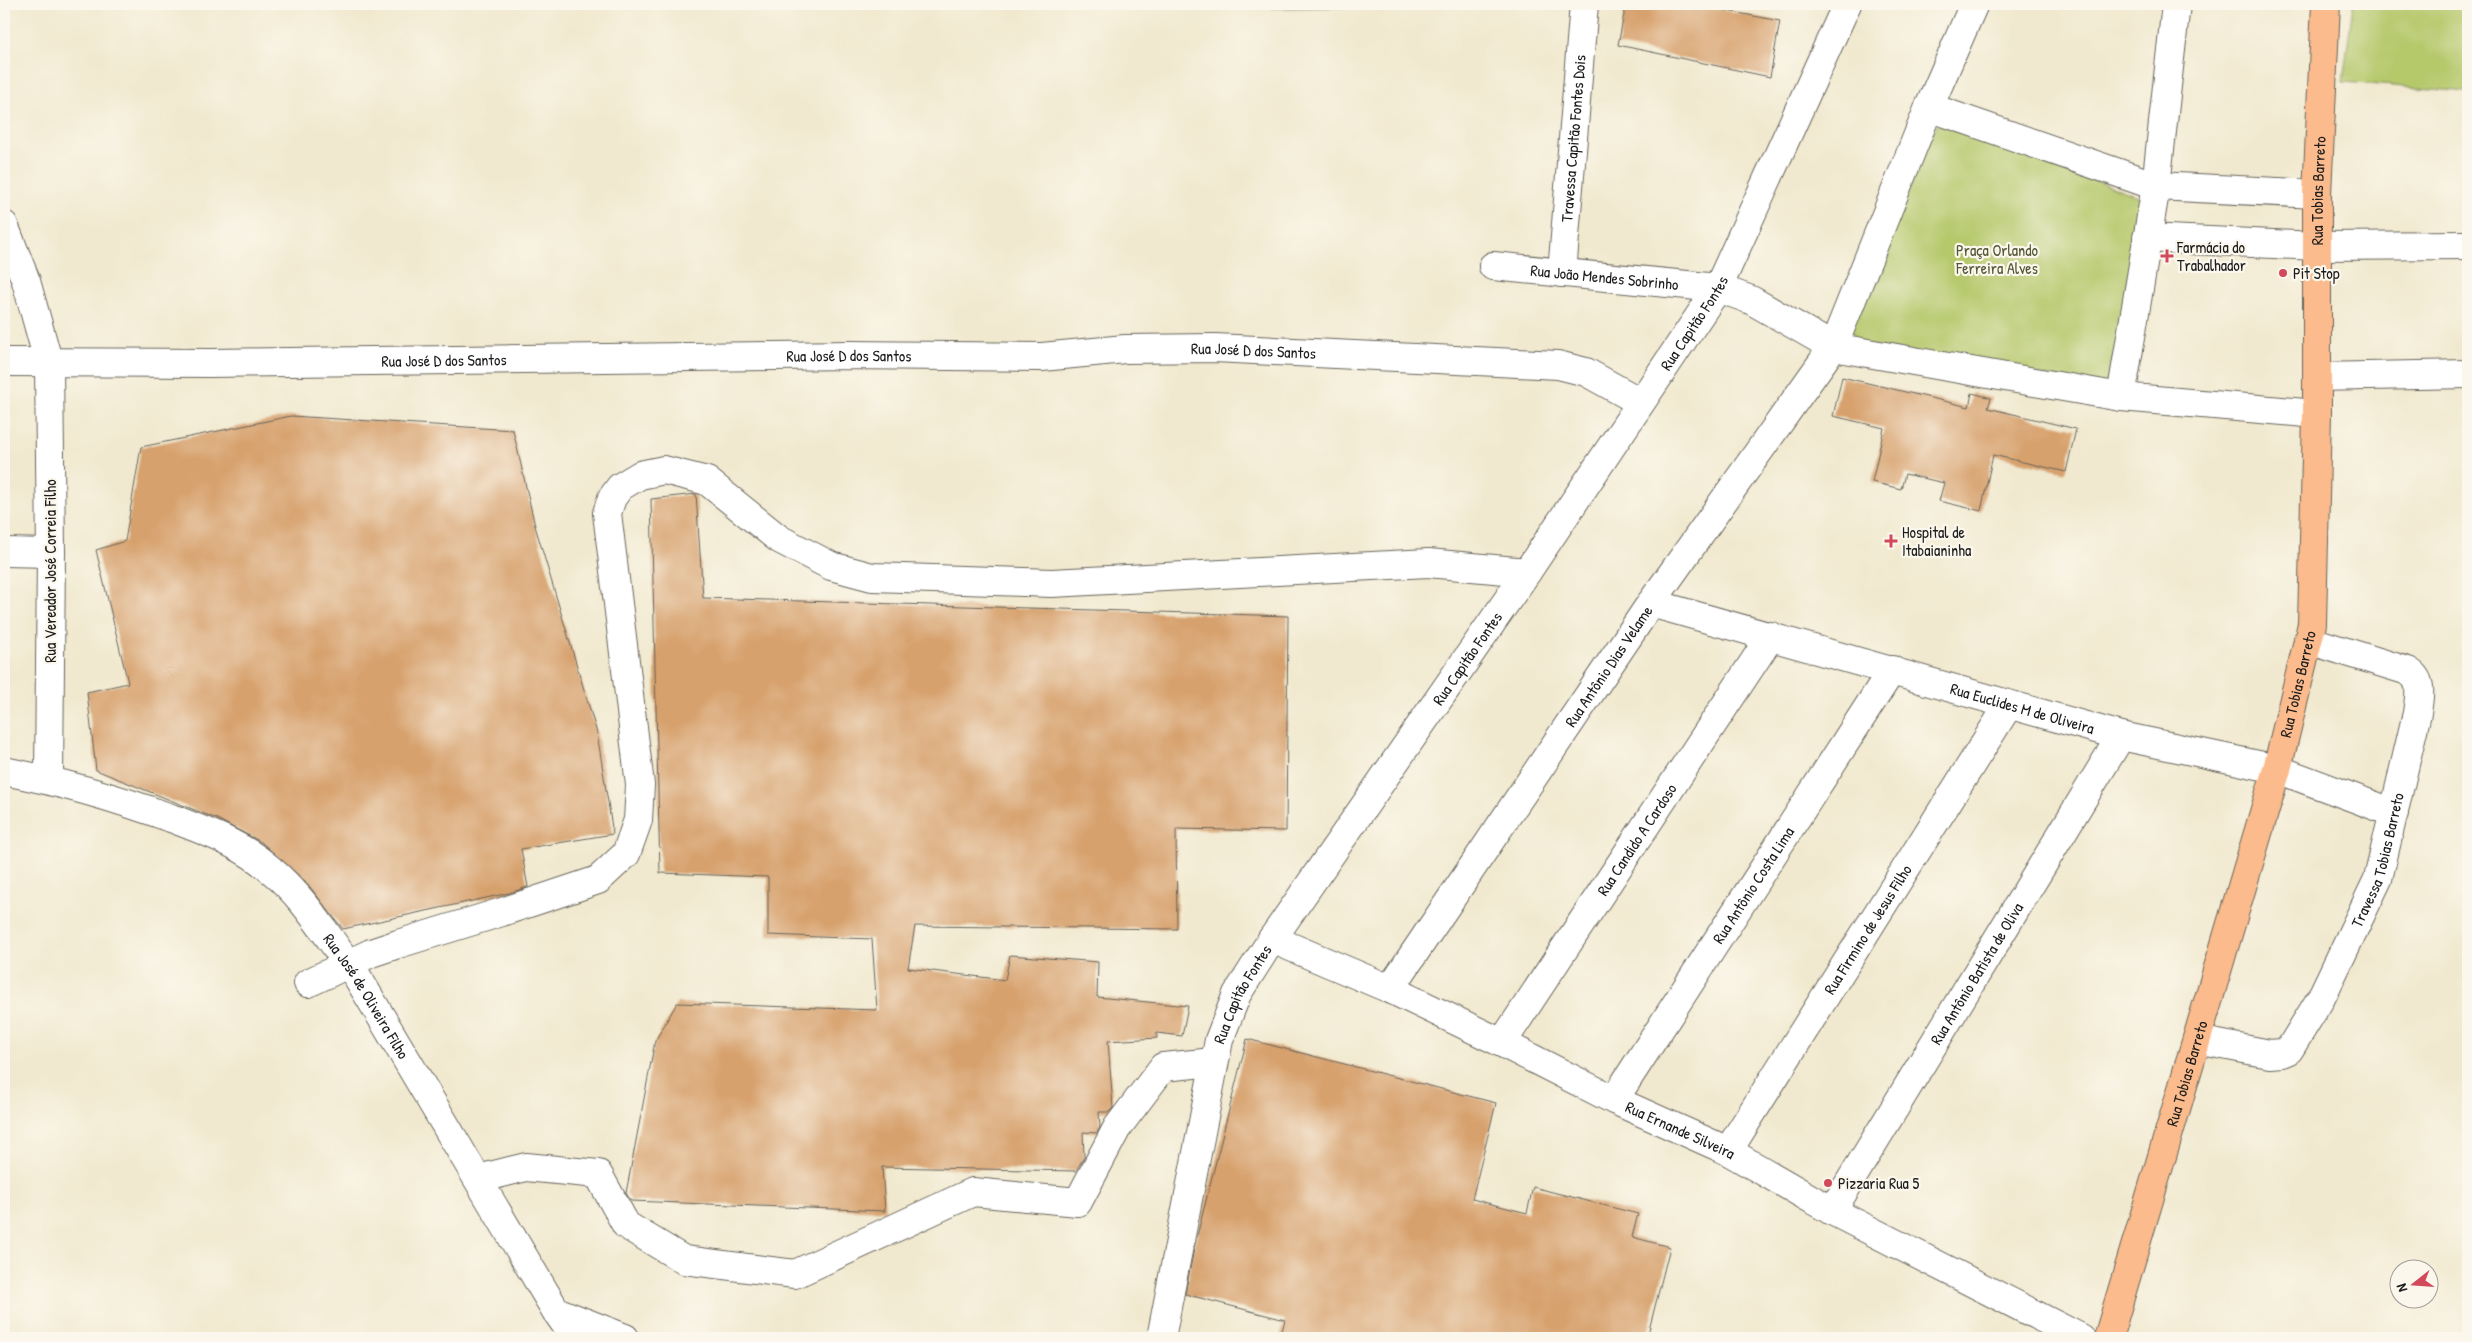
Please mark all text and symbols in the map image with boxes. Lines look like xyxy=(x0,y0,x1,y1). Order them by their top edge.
street label: Travessa Capitão Fontes Dois xyxy=(1555,54,1591,223)
street label: Rua Tobias Barreto xyxy=(2306,135,2331,245)
place label: Farmácia do Trabalhador xyxy=(2176,236,2246,276)
park label: Praça Orlando Ferreira Alves xyxy=(1955,239,2038,279)
marker: Farmácia do Trabalhador xyxy=(2161,250,2173,262)
street label: Rua João Mendes Sobrinho xyxy=(1529,259,1680,295)
place label: Pit Stop xyxy=(2293,262,2340,284)
marker: Pit Stop xyxy=(2277,267,2289,279)
street label: Rua Capitão Fontes xyxy=(1655,272,1733,374)
street label: Rua José D dos Santos xyxy=(1191,337,1317,364)
street label: Rua José D dos Santos xyxy=(786,344,912,367)
street label: Rua José D dos Santos xyxy=(381,348,507,372)
street label: Rua Vereador José Correia Filho xyxy=(39,479,61,663)
place label: Hospital de Itabaianinha xyxy=(1902,521,1971,561)
marker: Hospital de Itabaianinha xyxy=(1884,534,1898,548)
street label: Rua Antônio Dias Velame xyxy=(1560,600,1658,731)
street label: Rua Capitão Fontes xyxy=(1427,607,1507,709)
street label: Rua Tobias Barreto xyxy=(2274,628,2321,740)
street label: Rua Euclides M de Oliveira xyxy=(1948,677,2097,739)
street label: Rua Candido A Cardoso xyxy=(1591,779,1682,900)
street label: Travessa Tobias Barreto xyxy=(2346,790,2409,931)
street label: Rua Antônio Costa Lima xyxy=(1707,822,1799,948)
street label: Rua Firmino de Jesus Filho xyxy=(1818,860,1917,998)
street label: Rua Antônio Batista de Oliva xyxy=(1925,898,2028,1049)
street label: Rua José de Oliveira Filho xyxy=(319,929,415,1063)
street label: Rua Capitão Fontes xyxy=(1208,940,1277,1047)
street label: Rua Tobias Barreto xyxy=(2161,1018,2213,1129)
street label: Rua Ernande Silveira xyxy=(1622,1096,1740,1164)
place label: Pizzaria Rua 5 xyxy=(1838,1172,1920,1194)
marker: Pizzaria Rua 5 xyxy=(1822,1177,1834,1189)
north arrow xyxy=(2390,1260,2440,1310)
text: N xyxy=(2391,1281,2411,1294)

